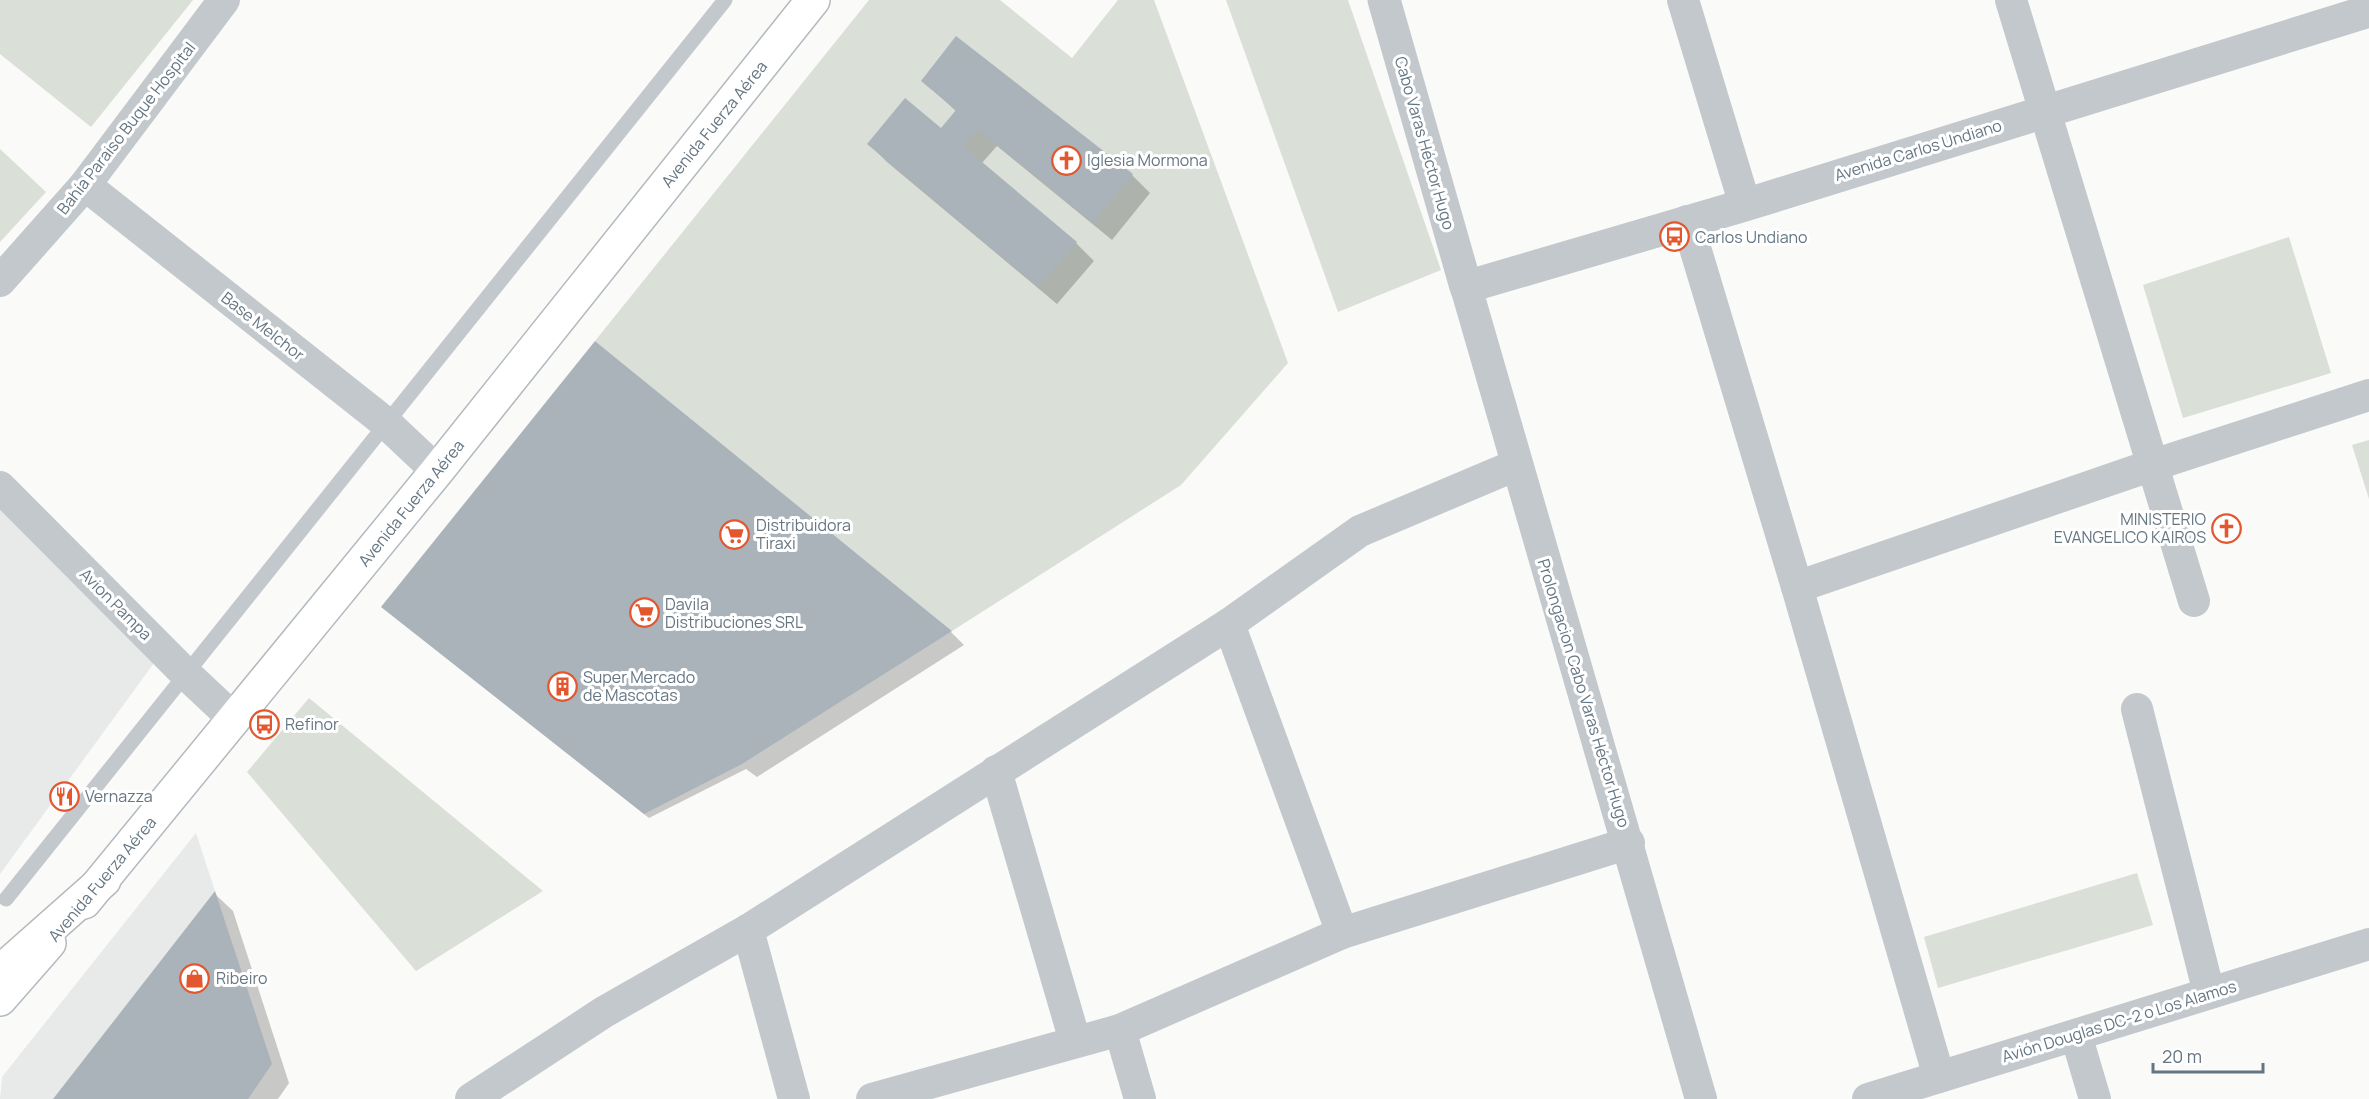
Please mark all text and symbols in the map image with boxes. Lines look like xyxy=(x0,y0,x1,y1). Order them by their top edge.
street label: Bahía Paraiso Buque Hospital xyxy=(52,37,200,219)
street label: Cabo Varas Héctor Hugo xyxy=(1390,54,1460,232)
street label: Avenida Fuerza Aérea xyxy=(656,56,772,192)
street label: Avenida Carlos Undiano xyxy=(1832,114,2004,186)
church icon: Iglesia Mormona xyxy=(1050,144,1082,176)
place label: Iglesia Mormona xyxy=(1087,149,1208,171)
bus stop icon: Carlos Undiano xyxy=(1658,221,1690,253)
place label: Carlos Undiano xyxy=(1695,226,1808,248)
street label: Base Melchor xyxy=(217,287,309,366)
street label: Avenida Fuerza Aérea xyxy=(353,435,469,571)
place label: MINISTERIO EVANGELICO KAIROS xyxy=(2054,508,2206,548)
church icon: MINISTERIO EVANGELICO KAIROS xyxy=(2211,512,2243,544)
place label: Distribuidora Tiraxi xyxy=(756,514,851,554)
supermarket icon: Distribuidora Tiraxi xyxy=(719,518,751,550)
street label: Prolongacion Cabo Varas Héctor Hugo xyxy=(1533,556,1635,830)
street label: Avion Pampa xyxy=(75,563,157,645)
place label: Davila Distribuciones SRL xyxy=(665,593,803,633)
supermarket icon: Davila Distribuciones SRL xyxy=(628,597,660,629)
place label: Super Mercado de Mascotas xyxy=(583,666,695,706)
building icon: Super Mercado de Mascotas xyxy=(546,670,578,702)
bus stop icon: Refinor xyxy=(248,708,280,740)
place label: Refinor xyxy=(285,713,339,735)
restaurant icon: Vernazza xyxy=(48,780,80,812)
place label: Vernazza xyxy=(85,785,153,807)
street label: Avenida Fuerza Aérea xyxy=(43,812,161,946)
shop icon: Ribeiro xyxy=(179,962,211,994)
place label: Ribeiro xyxy=(216,967,267,989)
street label: Avión Douglas DC-2 o Los Alamos xyxy=(1999,975,2239,1067)
scale bar xyxy=(2153,1036,2262,1074)
text: 20 m xyxy=(2162,1044,2202,1068)

